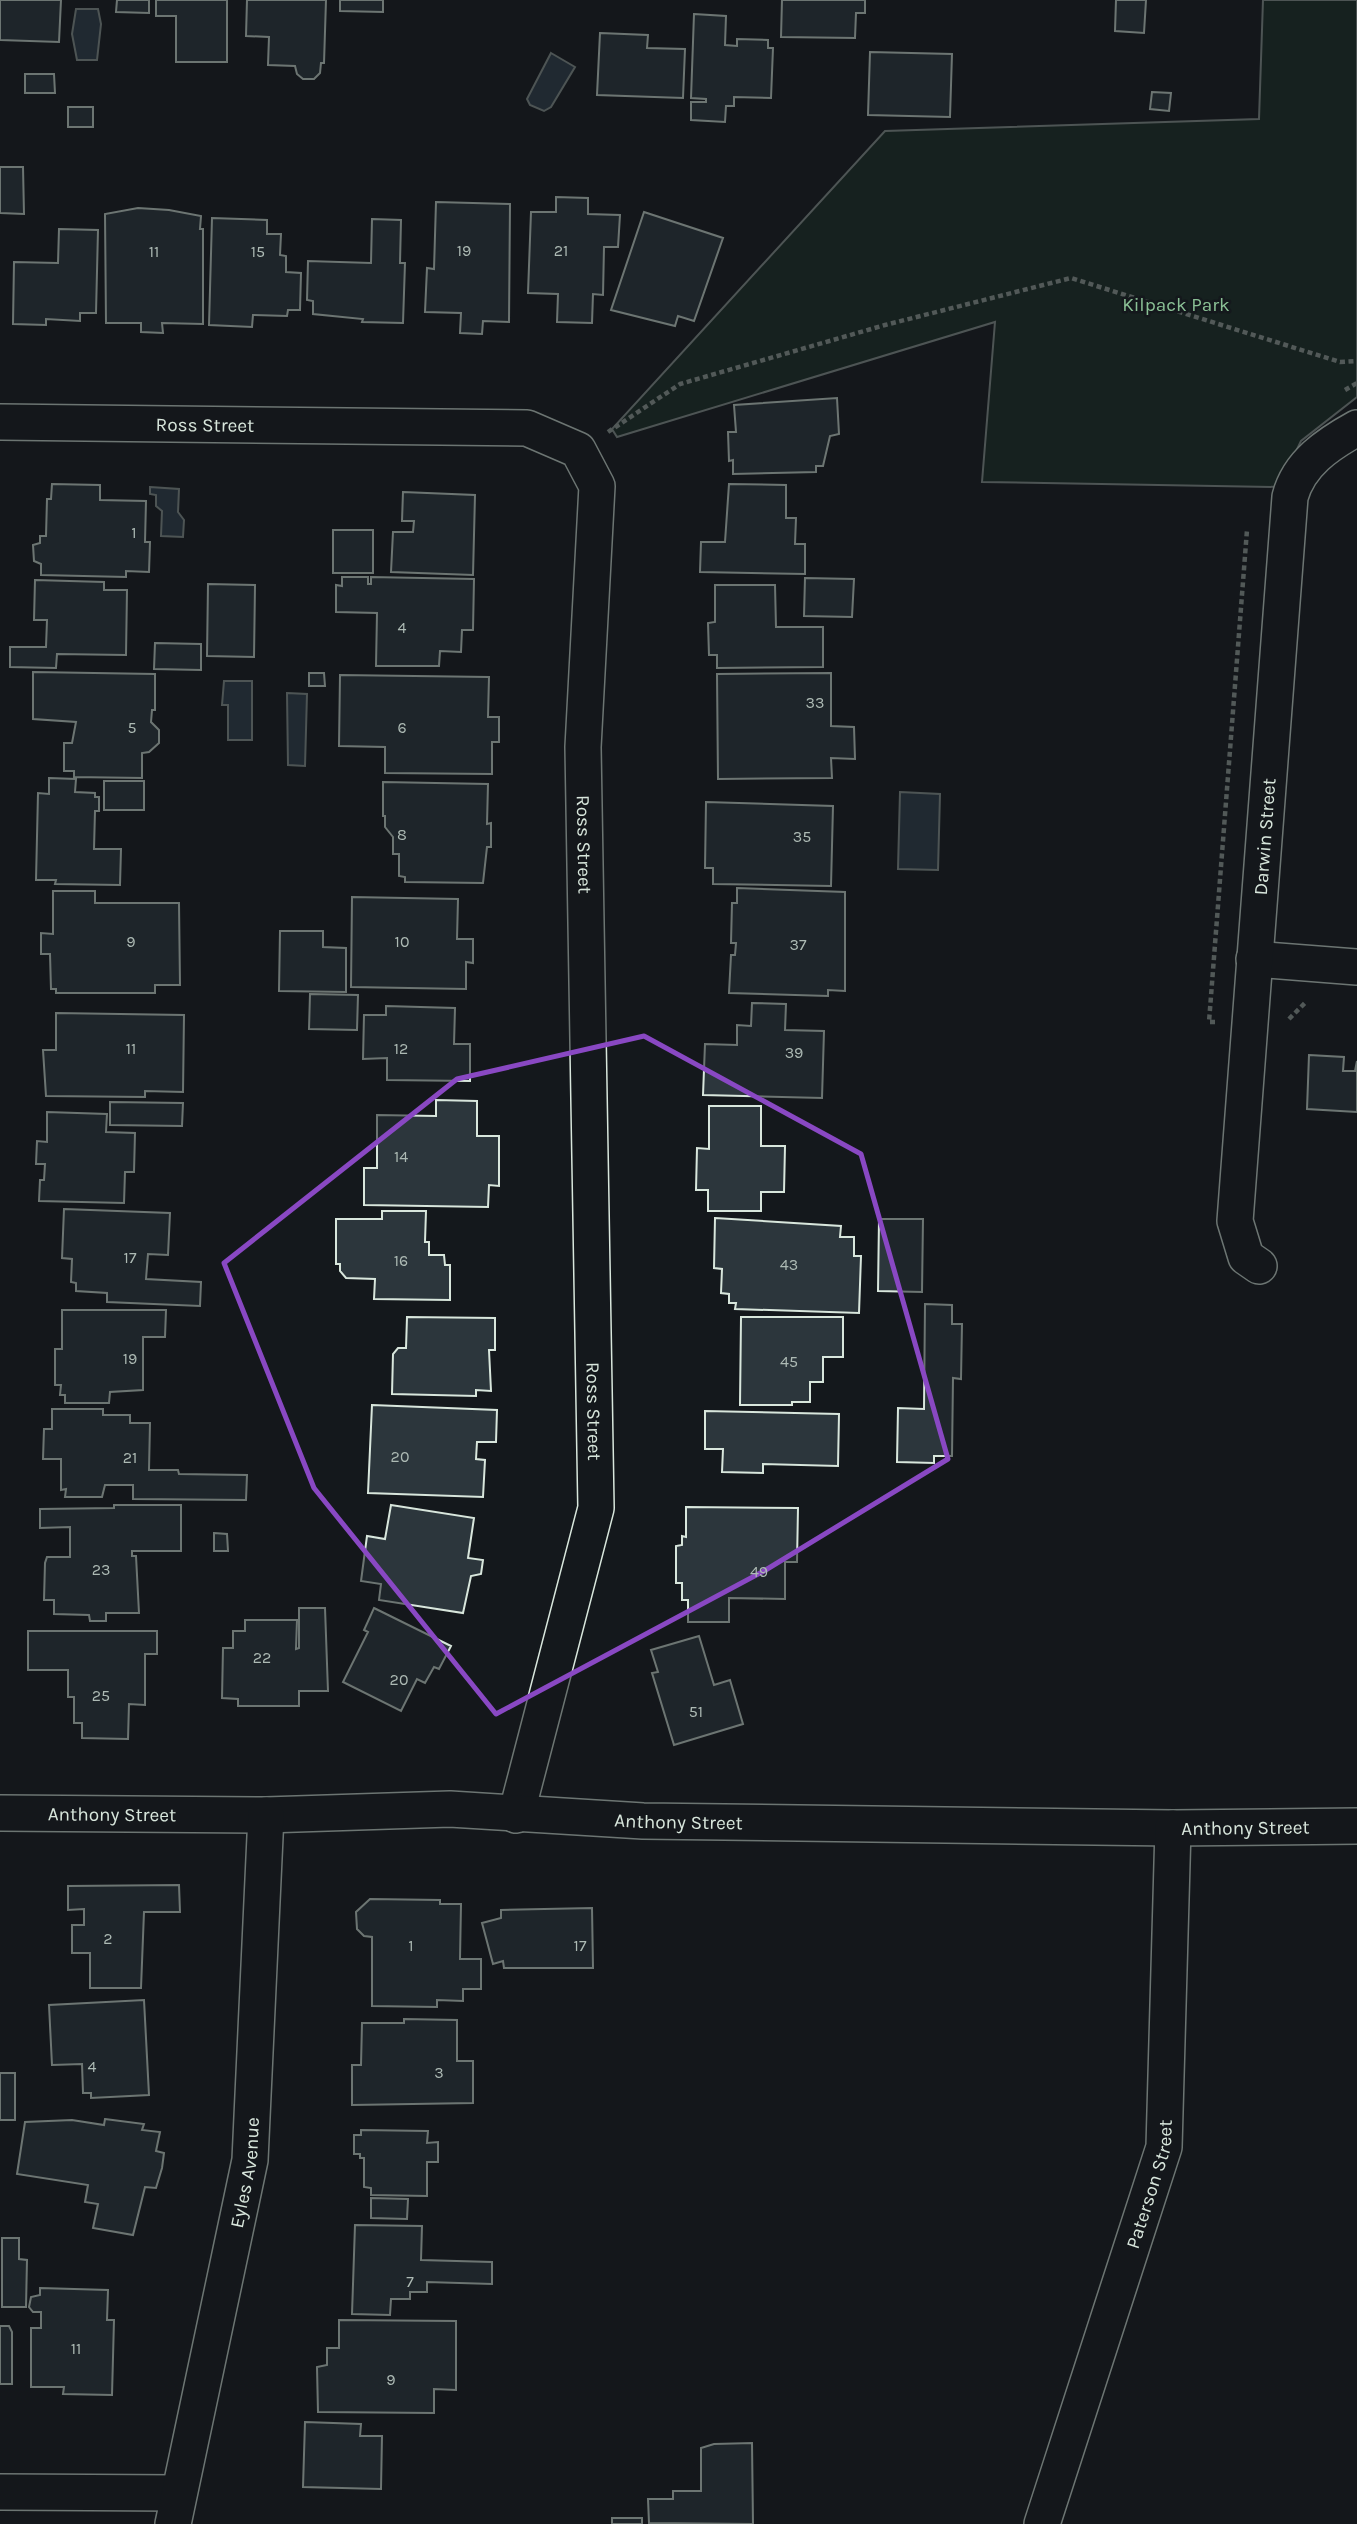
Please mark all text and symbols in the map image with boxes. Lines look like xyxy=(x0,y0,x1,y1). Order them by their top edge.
house number: 19 xyxy=(457,241,471,260)
house number: 21 xyxy=(554,241,568,260)
house number: 11 xyxy=(149,242,159,261)
house number: 15 xyxy=(251,242,265,261)
park label: Kilpack Park xyxy=(1122,294,1230,316)
street label: Ross Street xyxy=(155,414,254,437)
house number: 1 xyxy=(131,523,137,542)
house number: 4 xyxy=(398,618,407,637)
house number: 33 xyxy=(806,693,824,712)
house number: 5 xyxy=(127,718,137,737)
house number: 6 xyxy=(397,718,407,737)
street label: Darwin Street xyxy=(1250,777,1281,896)
street label: Ross Street xyxy=(572,795,596,894)
house number: 8 xyxy=(397,825,407,844)
house number: 35 xyxy=(793,827,811,846)
house number: 9 xyxy=(126,932,136,951)
house number: 10 xyxy=(395,932,409,951)
house number: 37 xyxy=(790,935,807,954)
house number: 11 xyxy=(126,1039,136,1058)
house number: 12 xyxy=(394,1039,408,1058)
house number: 39 xyxy=(785,1043,803,1062)
house number: 14 xyxy=(394,1147,408,1166)
house number: 17 xyxy=(124,1248,137,1267)
house number: 16 xyxy=(394,1251,408,1270)
house number: 43 xyxy=(780,1255,798,1274)
house number: 19 xyxy=(123,1349,137,1368)
house number: 45 xyxy=(780,1352,798,1371)
street label: Ross Street xyxy=(582,1362,605,1461)
house number: 20 xyxy=(391,1447,409,1466)
house number: 21 xyxy=(123,1448,137,1467)
house number: 23 xyxy=(92,1560,110,1579)
house number: 49 xyxy=(750,1562,768,1581)
house number: 22 xyxy=(253,1648,271,1667)
house number: 20 xyxy=(390,1670,408,1689)
house number: 25 xyxy=(92,1686,110,1705)
house number: 51 xyxy=(689,1702,703,1721)
street label: Anthony Street xyxy=(48,1803,176,1826)
street label: Anthony Street xyxy=(614,1809,743,1834)
street label: Anthony Street xyxy=(1181,1817,1310,1840)
house number: 2 xyxy=(103,1929,113,1948)
house number: 1 xyxy=(408,1936,414,1955)
house number: 17 xyxy=(574,1936,587,1955)
house number: 4 xyxy=(88,2057,97,2076)
house number: 3 xyxy=(434,2063,444,2082)
street label: Eyles Avenue xyxy=(226,2117,264,2230)
street label: Paterson Street xyxy=(1122,2119,1177,2251)
house number: 7 xyxy=(406,2272,414,2291)
house number: 11 xyxy=(71,2339,81,2358)
house number: 9 xyxy=(386,2370,396,2389)

